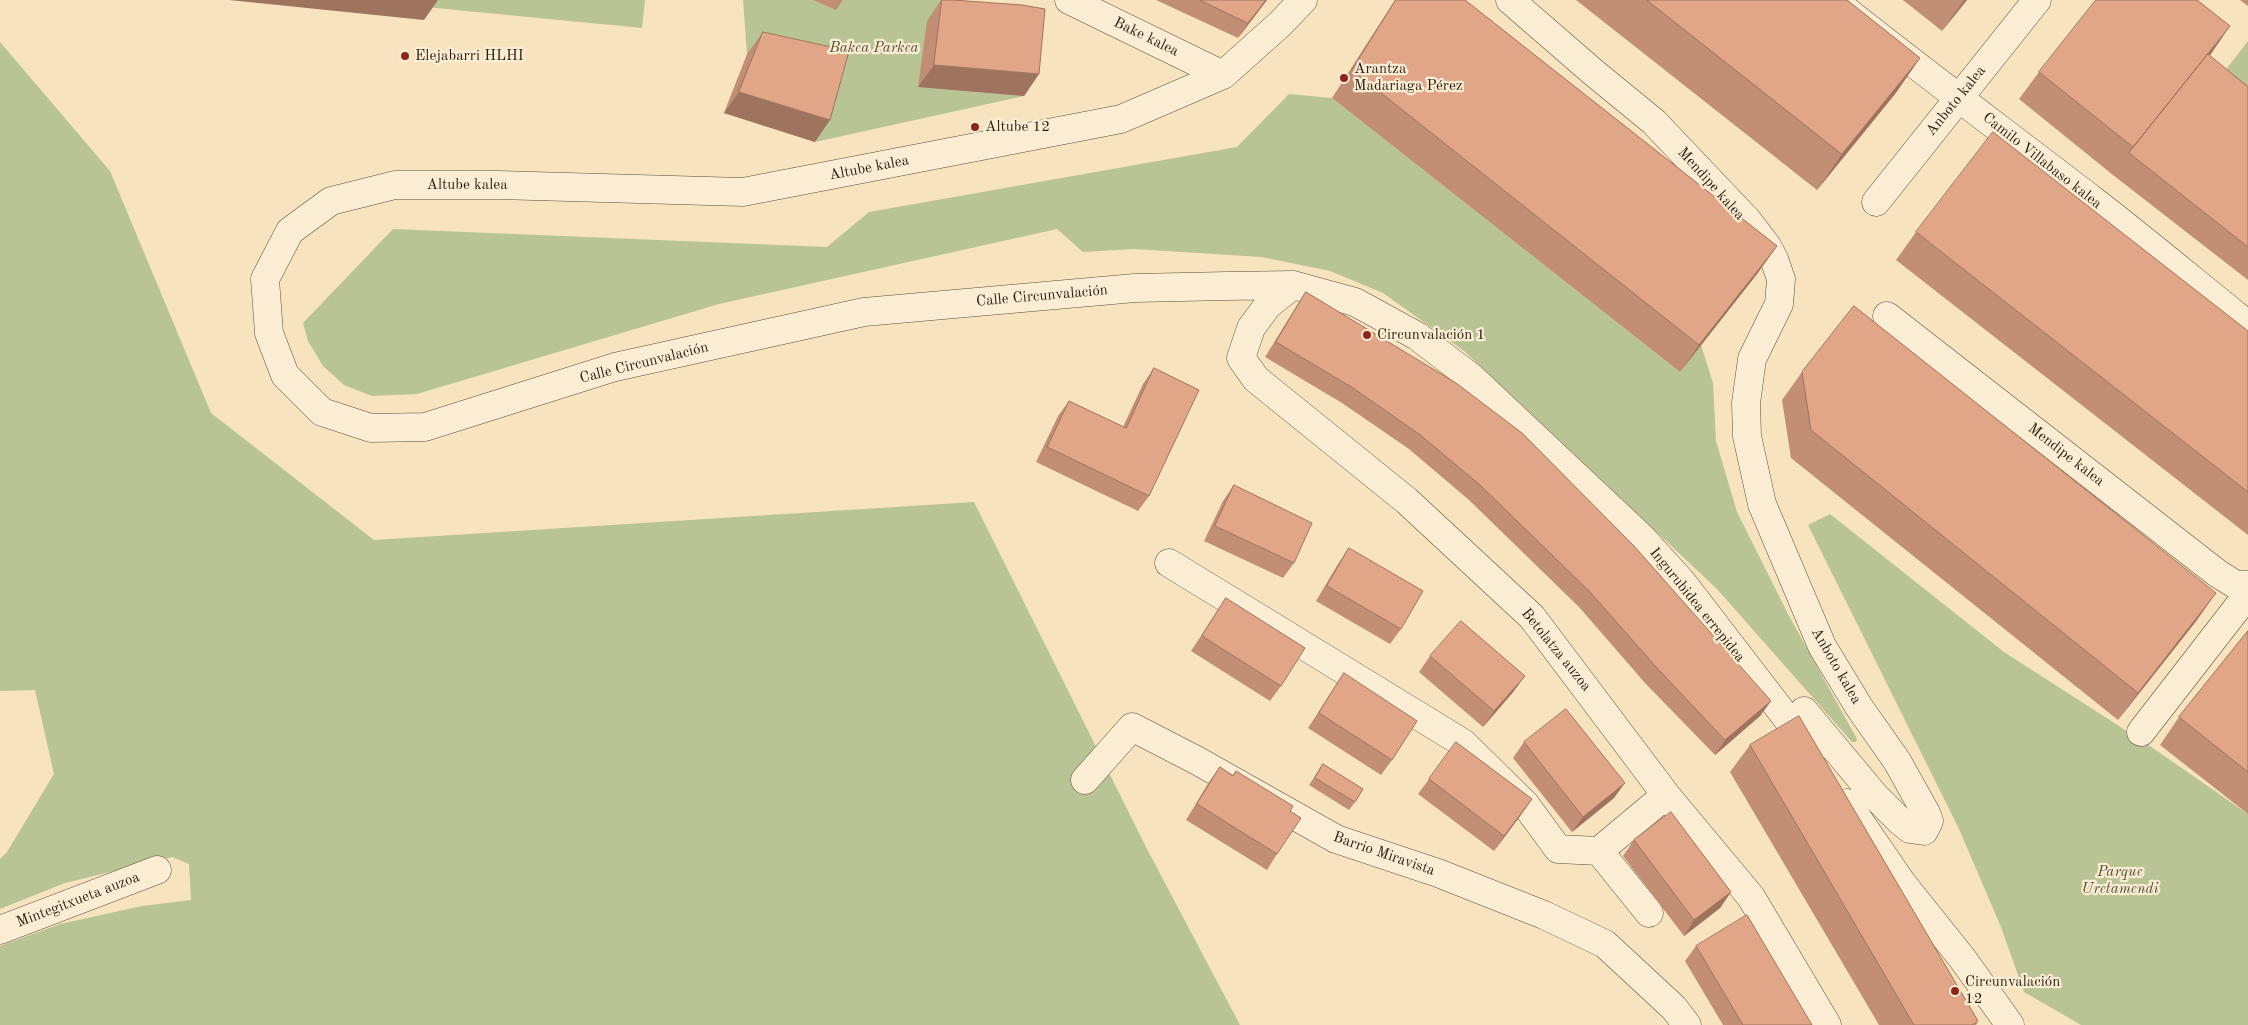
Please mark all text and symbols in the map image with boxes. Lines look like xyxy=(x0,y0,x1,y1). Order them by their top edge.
street label: Bake kalea xyxy=(1110,14,1182,60)
park label: Bakea Parkea xyxy=(829,39,919,57)
place label: Elejabarri HLHI xyxy=(415,47,524,65)
marker: Elejabarri HLHI xyxy=(399,50,411,62)
place label: Arantza Madariaga Pérez xyxy=(1354,60,1463,95)
street label: Anboto kalea xyxy=(1922,62,1990,140)
marker: Arantza Madariaga Pérez xyxy=(1338,72,1350,84)
street label: Camilo Villabaso kalea xyxy=(1979,109,2105,213)
place label: Altube 12 xyxy=(985,118,1050,136)
marker: Altube 12 xyxy=(969,121,981,133)
street label: Mendipe kalea xyxy=(1674,144,1748,224)
street label: Altube kalea xyxy=(827,151,911,185)
street label: Altube kalea xyxy=(426,176,508,194)
street label: Calle Circunvalación xyxy=(975,281,1109,311)
place label: Circunvalación 1 xyxy=(1377,326,1485,344)
marker: Circunvalación 1 xyxy=(1361,329,1373,341)
street label: Calle Circunvalación xyxy=(578,338,710,388)
street label: Mendipe kalea xyxy=(2024,420,2108,490)
street label: Ingurubidea errepidea xyxy=(1645,544,1749,666)
street label: Betolatza auzoa xyxy=(1517,605,1595,695)
street label: Anboto kalea xyxy=(1807,625,1865,707)
street label: Barrio Miravista xyxy=(1331,828,1437,880)
park label: Parque Uretamendi xyxy=(2082,863,2158,898)
street label: Mintegitxueta auzoa xyxy=(14,868,142,932)
place label: Circunvalación 12 xyxy=(1965,973,2060,1008)
marker: Circunvalación 12 xyxy=(1949,985,1961,997)

